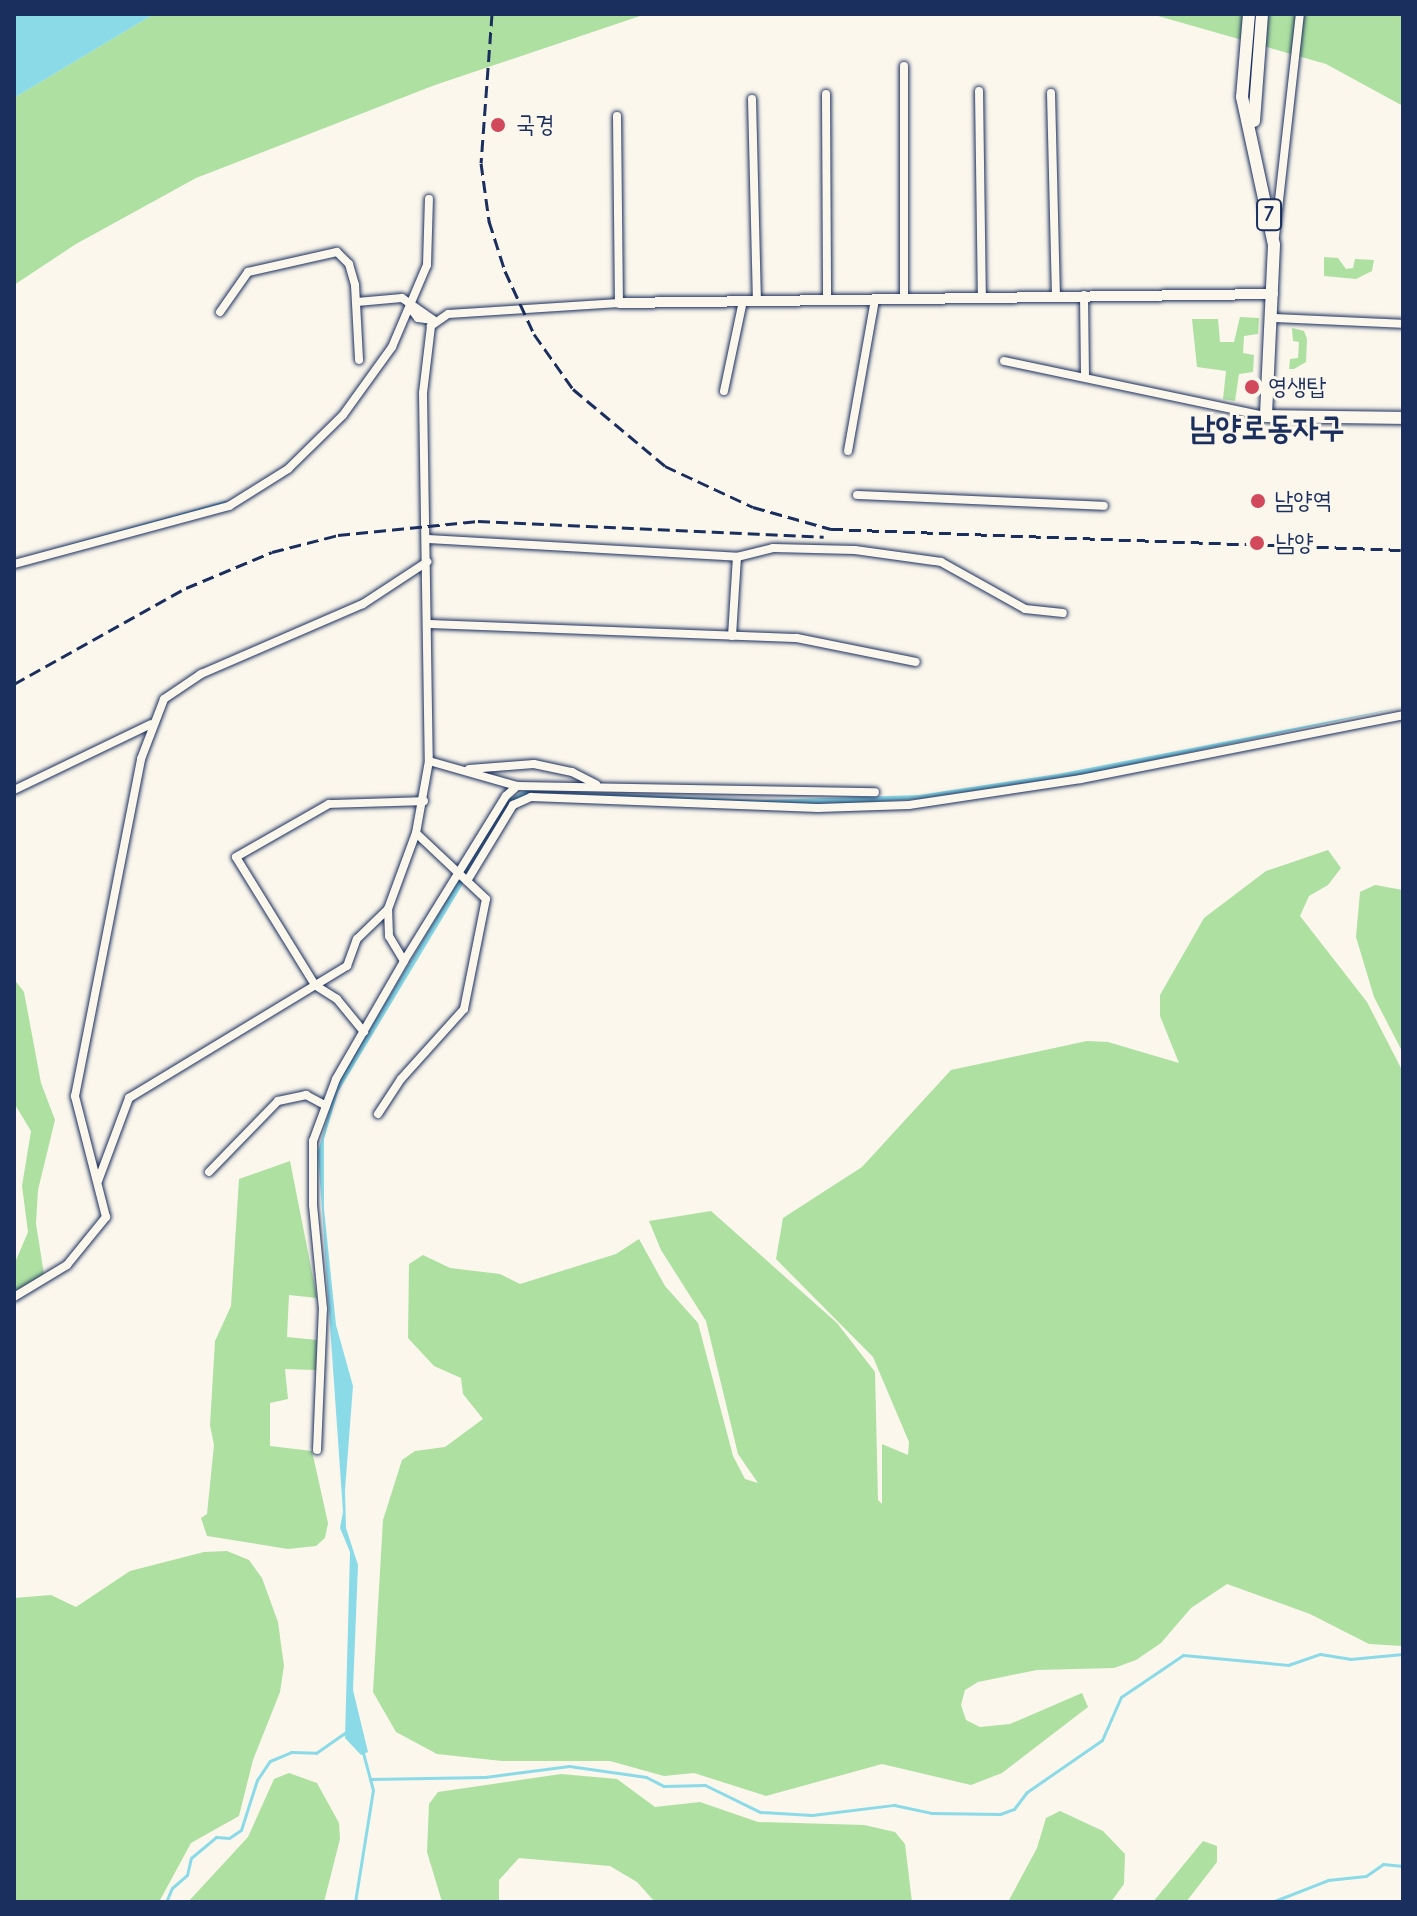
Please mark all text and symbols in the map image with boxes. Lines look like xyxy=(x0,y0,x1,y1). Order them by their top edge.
place label: 국경 xyxy=(516,111,555,139)
marker: 국경 xyxy=(487,114,509,136)
road number: 7 xyxy=(1255,197,1283,233)
place label: 영생탑 xyxy=(1268,373,1326,401)
marker: 영생탑 xyxy=(1243,378,1261,396)
district label: 남양로동자구 xyxy=(1190,409,1344,447)
place label: 남양역 xyxy=(1274,487,1332,515)
marker: 남양역 xyxy=(1249,492,1267,510)
place label: 남양 xyxy=(1275,529,1314,557)
marker: 남양 xyxy=(1246,532,1268,554)

